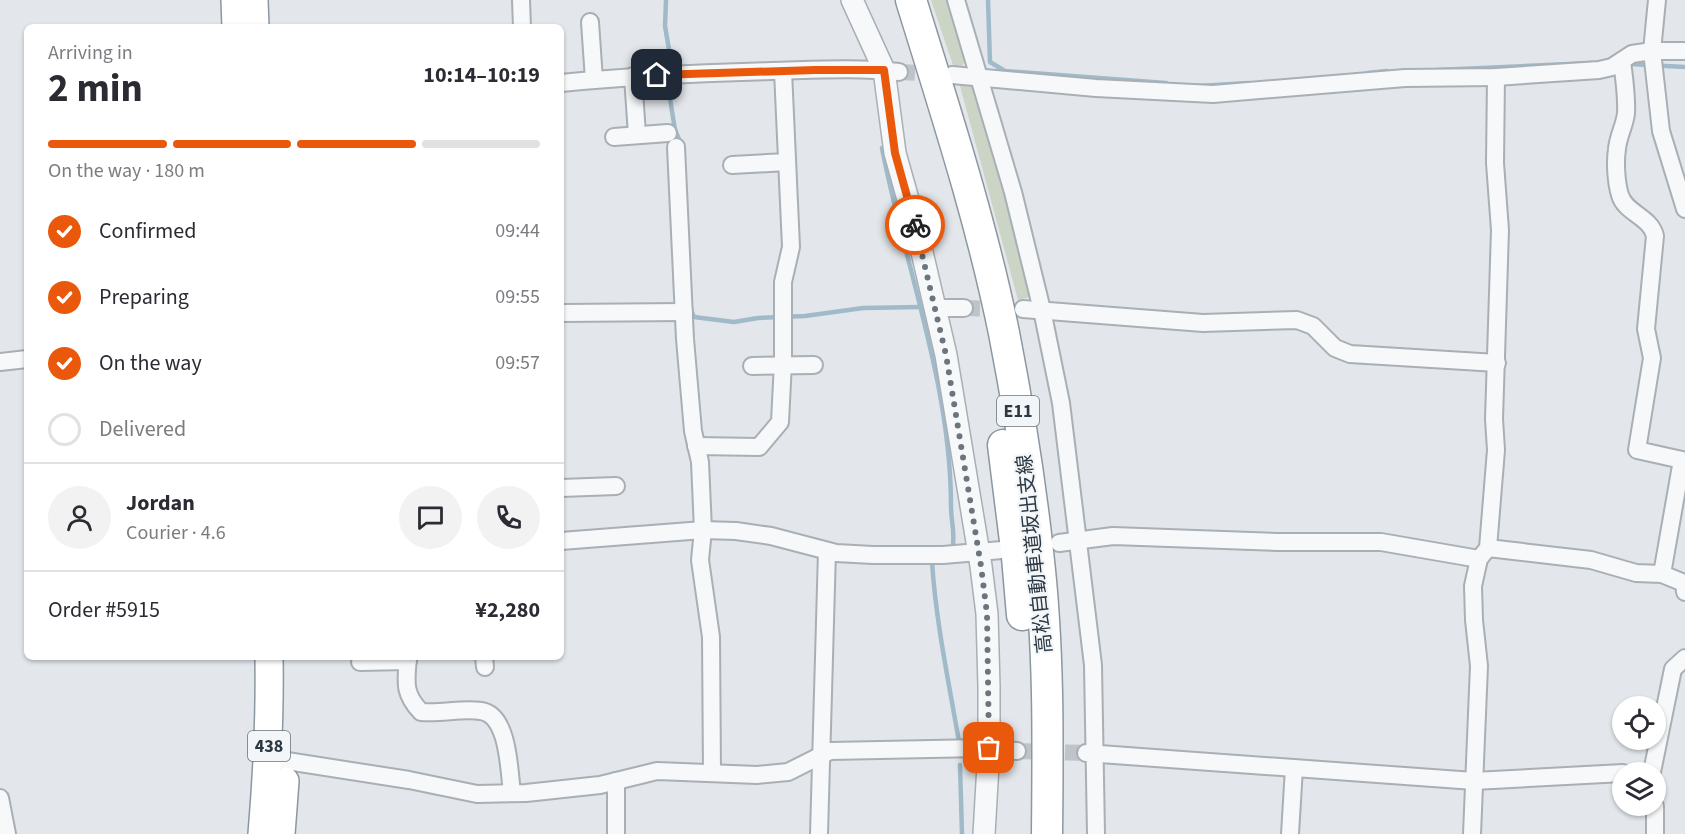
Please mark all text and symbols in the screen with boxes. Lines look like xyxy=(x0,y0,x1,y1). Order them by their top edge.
text: Arriving in xyxy=(48,39,133,67)
pin xyxy=(631,49,682,100)
icon: home xyxy=(640,58,673,91)
text: 10:14–10:19 xyxy=(423,59,540,91)
text: 2 min xyxy=(48,61,143,117)
text: On the way · 180 m xyxy=(48,157,205,185)
courier xyxy=(885,195,945,255)
icon: bike xyxy=(899,209,932,242)
icon: check xyxy=(48,215,81,248)
text: Confirmed xyxy=(99,215,196,247)
text: 09:44 xyxy=(495,217,540,245)
icon: check xyxy=(48,281,81,314)
text: Preparing xyxy=(99,281,189,313)
text: 09:55 xyxy=(495,283,540,311)
icon: check xyxy=(48,347,81,380)
text: On the way xyxy=(99,347,202,379)
text: 09:57 xyxy=(495,349,540,377)
road number: E11 xyxy=(997,396,1039,426)
text: Delivered xyxy=(99,413,186,445)
street label: 高松自動車道坂出支線 xyxy=(1011,453,1059,655)
button: person xyxy=(48,486,111,549)
button: chat xyxy=(399,486,462,549)
button: phone xyxy=(477,486,540,549)
text: Jordan xyxy=(126,487,195,519)
text: Courier · 4.6 xyxy=(126,519,226,547)
text: Order #5915 xyxy=(48,594,160,626)
text: ¥2,280 xyxy=(475,594,540,626)
map controls xyxy=(1612,696,1666,816)
button: locate xyxy=(1612,696,1666,750)
pin xyxy=(963,722,1014,773)
road number: 438 xyxy=(248,731,290,761)
icon: bag xyxy=(972,731,1005,764)
button: layers xyxy=(1612,762,1666,816)

